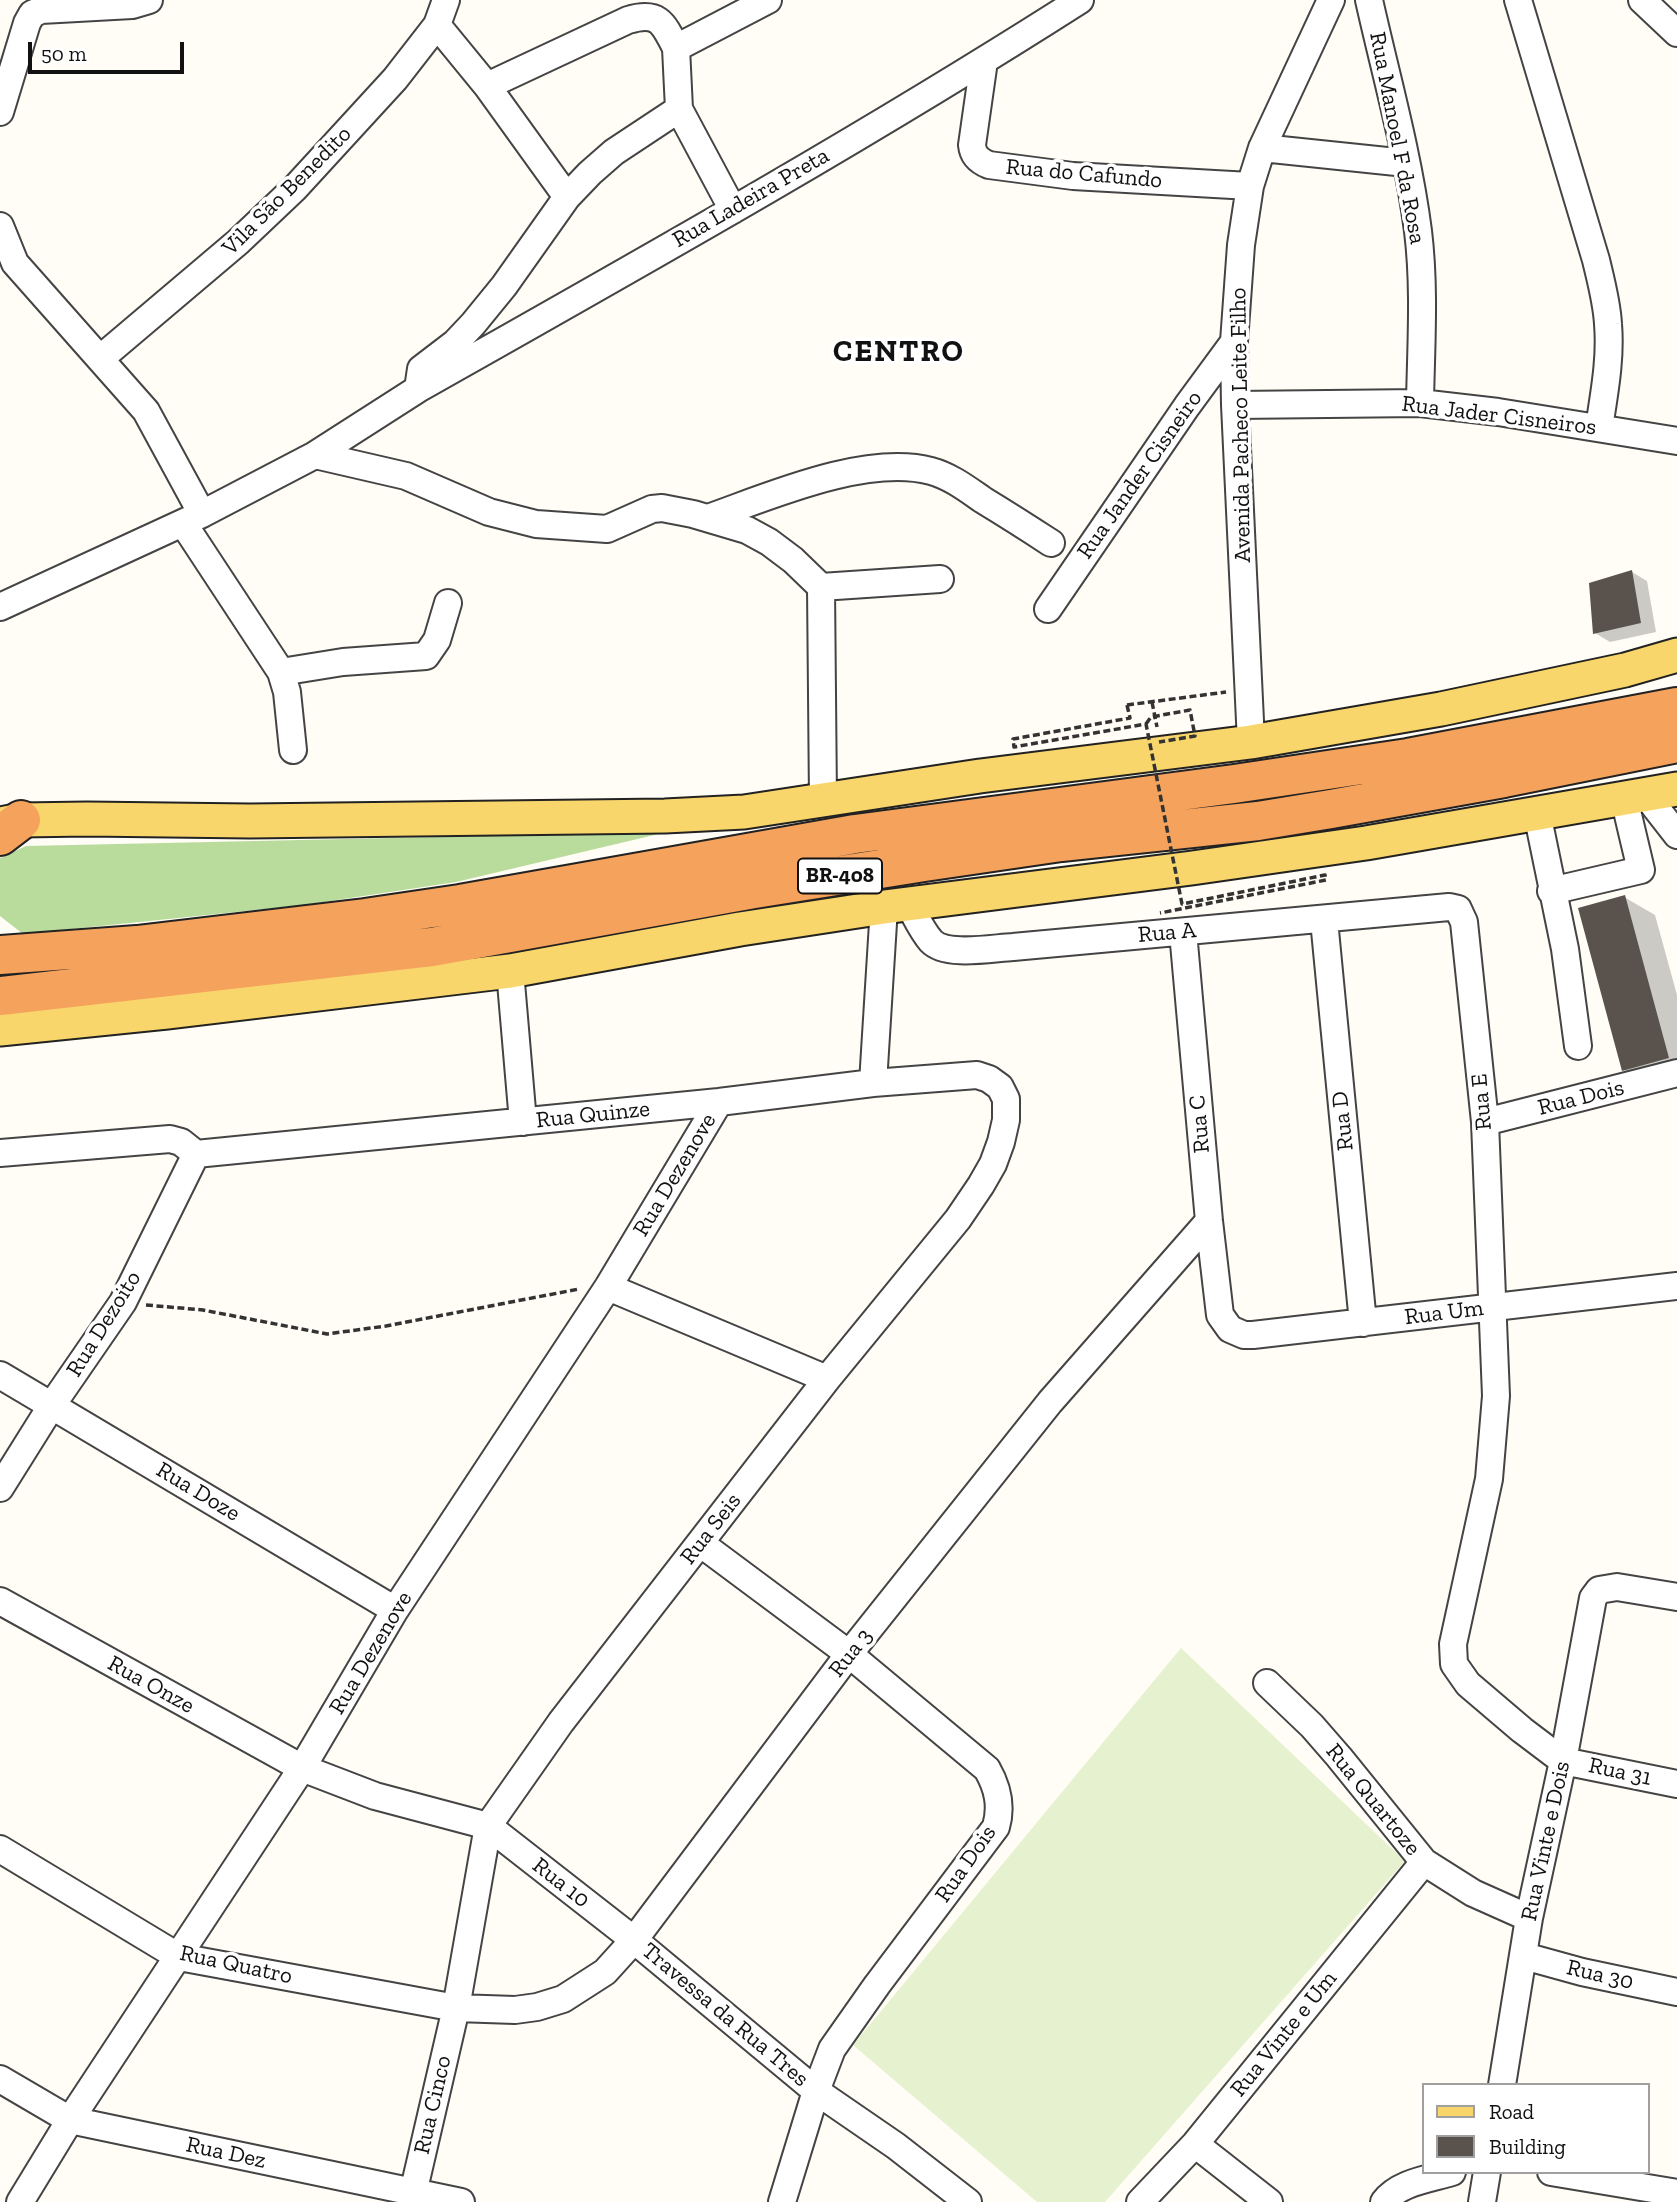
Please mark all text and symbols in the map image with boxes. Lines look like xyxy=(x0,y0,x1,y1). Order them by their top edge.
scale bar xyxy=(32,28,187,72)
street label: Rua Manoel F da Rosa xyxy=(1363,30,1431,246)
text: 50 m xyxy=(41,41,87,66)
street label: Vila São Benedito xyxy=(216,120,358,262)
street label: Rua Ladeira Preta xyxy=(668,142,834,254)
street label: Rua do Cafundo xyxy=(1005,153,1163,195)
street label: Avenida Pacheco Leite Filho xyxy=(1225,287,1257,563)
district label: CENTRO xyxy=(834,334,964,370)
street label: Rua Jander Cisneiro xyxy=(1072,386,1208,564)
street label: Rua Jader Cisneiros xyxy=(1400,390,1598,442)
road number: BR-408 xyxy=(798,858,882,894)
street label: Rua A xyxy=(1137,917,1197,949)
street label: Rua E xyxy=(1466,1072,1498,1132)
street label: Rua Dois xyxy=(1535,1074,1627,1122)
street label: Rua D xyxy=(1326,1090,1360,1152)
street label: Rua C xyxy=(1184,1094,1216,1154)
street label: Rua Quinze xyxy=(535,1095,651,1135)
street label: Rua Dezenove xyxy=(627,1108,723,1242)
street label: Rua Dezoito xyxy=(61,1266,147,1382)
street label: Rua Um xyxy=(1403,1294,1485,1332)
street label: Rua Doze xyxy=(151,1456,245,1528)
street label: Rua Seis xyxy=(675,1488,747,1570)
street label: Rua Dezenove xyxy=(323,1586,419,1720)
street label: Rua 3 xyxy=(823,1623,879,1683)
street label: Rua Onze xyxy=(103,1650,199,1720)
street label: Rua Quartoze xyxy=(1320,1739,1426,1861)
street label: Rua 31 xyxy=(1586,1752,1654,1792)
street label: Rua Vinte e Dois xyxy=(1516,1759,1576,1923)
street label: Rua Dois xyxy=(929,1820,1003,1908)
street label: Rua 10 xyxy=(527,1852,595,1914)
street label: Travessa da Rua Tres xyxy=(636,1937,814,2093)
street label: Rua Quatro xyxy=(177,1940,295,1990)
street label: Rua 30 xyxy=(1564,1954,1636,1996)
street label: Rua Vinte e Um xyxy=(1225,1966,1343,2102)
street label: Rua Cinco xyxy=(408,2053,458,2157)
legend xyxy=(1422,2083,1649,2174)
text: Road xyxy=(1489,2099,1534,2124)
street label: Rua Dez xyxy=(183,2131,269,2175)
text: Building xyxy=(1489,2134,1566,2159)

